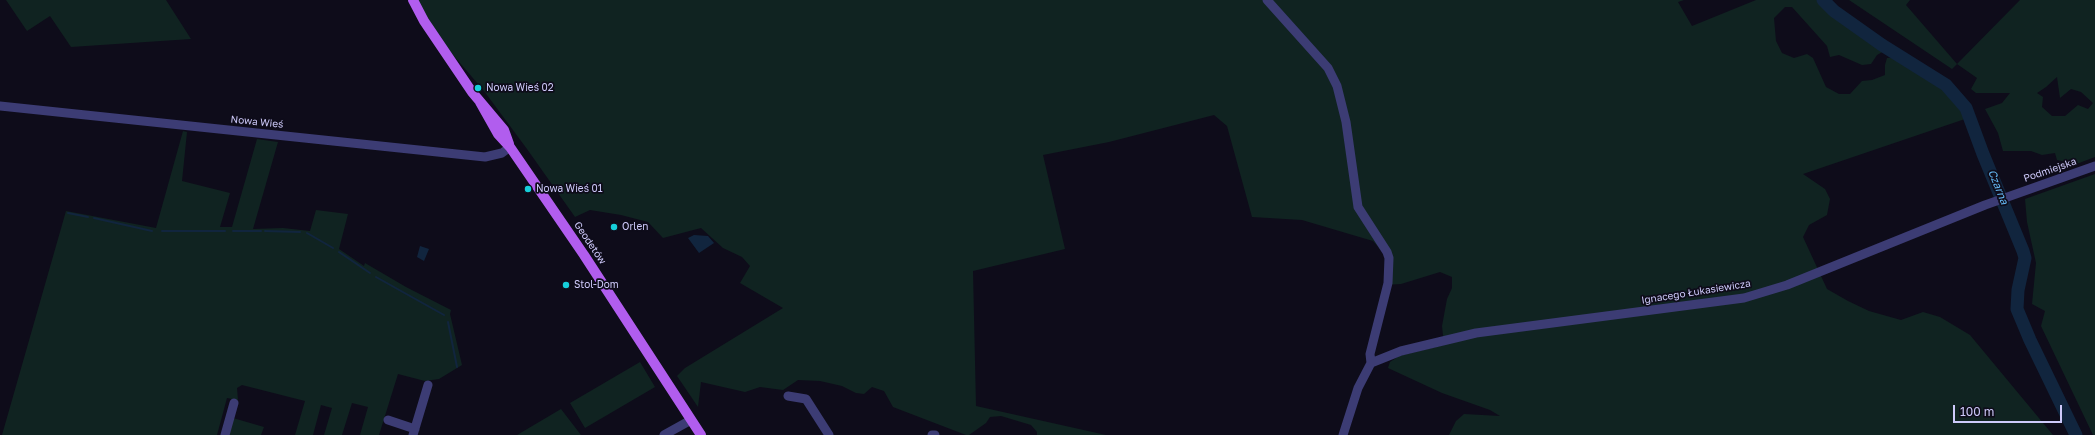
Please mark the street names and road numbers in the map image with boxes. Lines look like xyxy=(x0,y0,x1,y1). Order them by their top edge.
street label: Nowa Wieś xyxy=(230,113,284,131)
street label: Podmiejska xyxy=(2022,155,2078,185)
street label: Geodetów xyxy=(571,219,609,267)
street label: Ignacego Łukasiewicza xyxy=(1640,277,1752,307)

